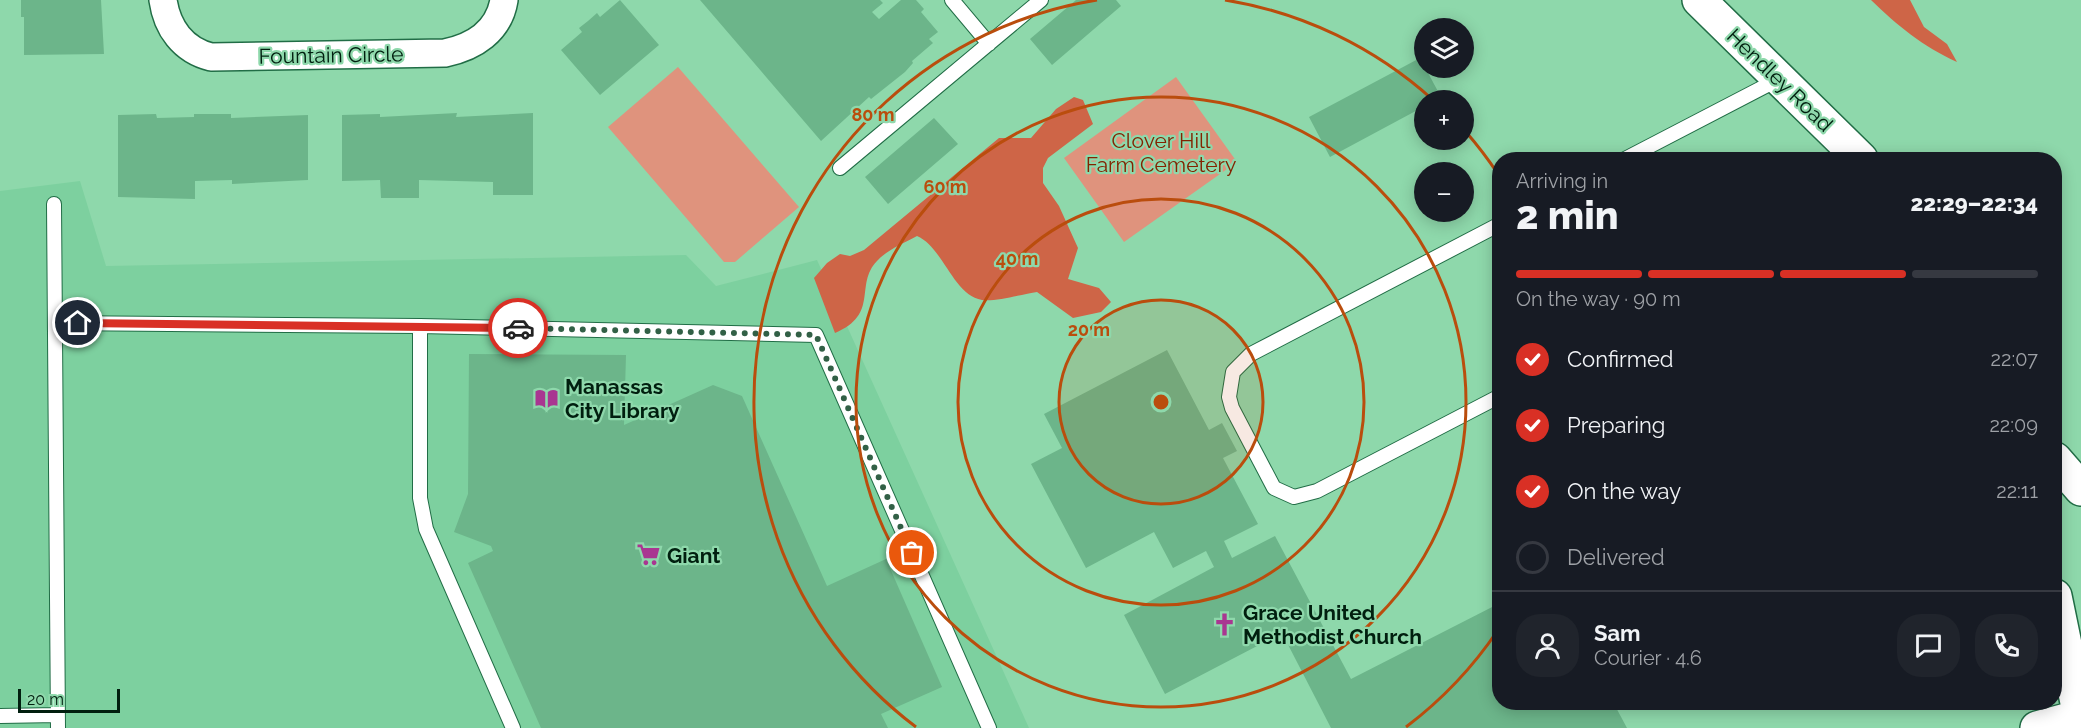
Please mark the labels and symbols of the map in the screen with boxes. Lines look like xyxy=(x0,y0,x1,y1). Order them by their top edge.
street label: Hendley Road xyxy=(1722,23,1838,137)
street label: Fountain Circle xyxy=(258,41,404,69)
text: 80 m xyxy=(851,104,895,125)
park label: Clover Hill Farm Cemetery xyxy=(1086,128,1236,177)
text: 60 m xyxy=(923,176,967,197)
text: 40 m xyxy=(996,248,1038,269)
pin xyxy=(52,297,103,348)
courier xyxy=(488,298,548,358)
text: 20 m xyxy=(1068,319,1110,340)
place label: Manassas City Library xyxy=(565,374,680,423)
library icon: Manassas City Library xyxy=(534,385,560,411)
centre of rings xyxy=(1151,392,1171,412)
pin xyxy=(886,527,937,578)
supermarket icon: Giant xyxy=(636,542,662,568)
place label: Giant xyxy=(667,543,720,568)
place label: Grace United Methodist Church xyxy=(1243,600,1422,649)
church icon: Grace United Methodist Church xyxy=(1212,611,1238,637)
scale bar xyxy=(18,686,120,714)

